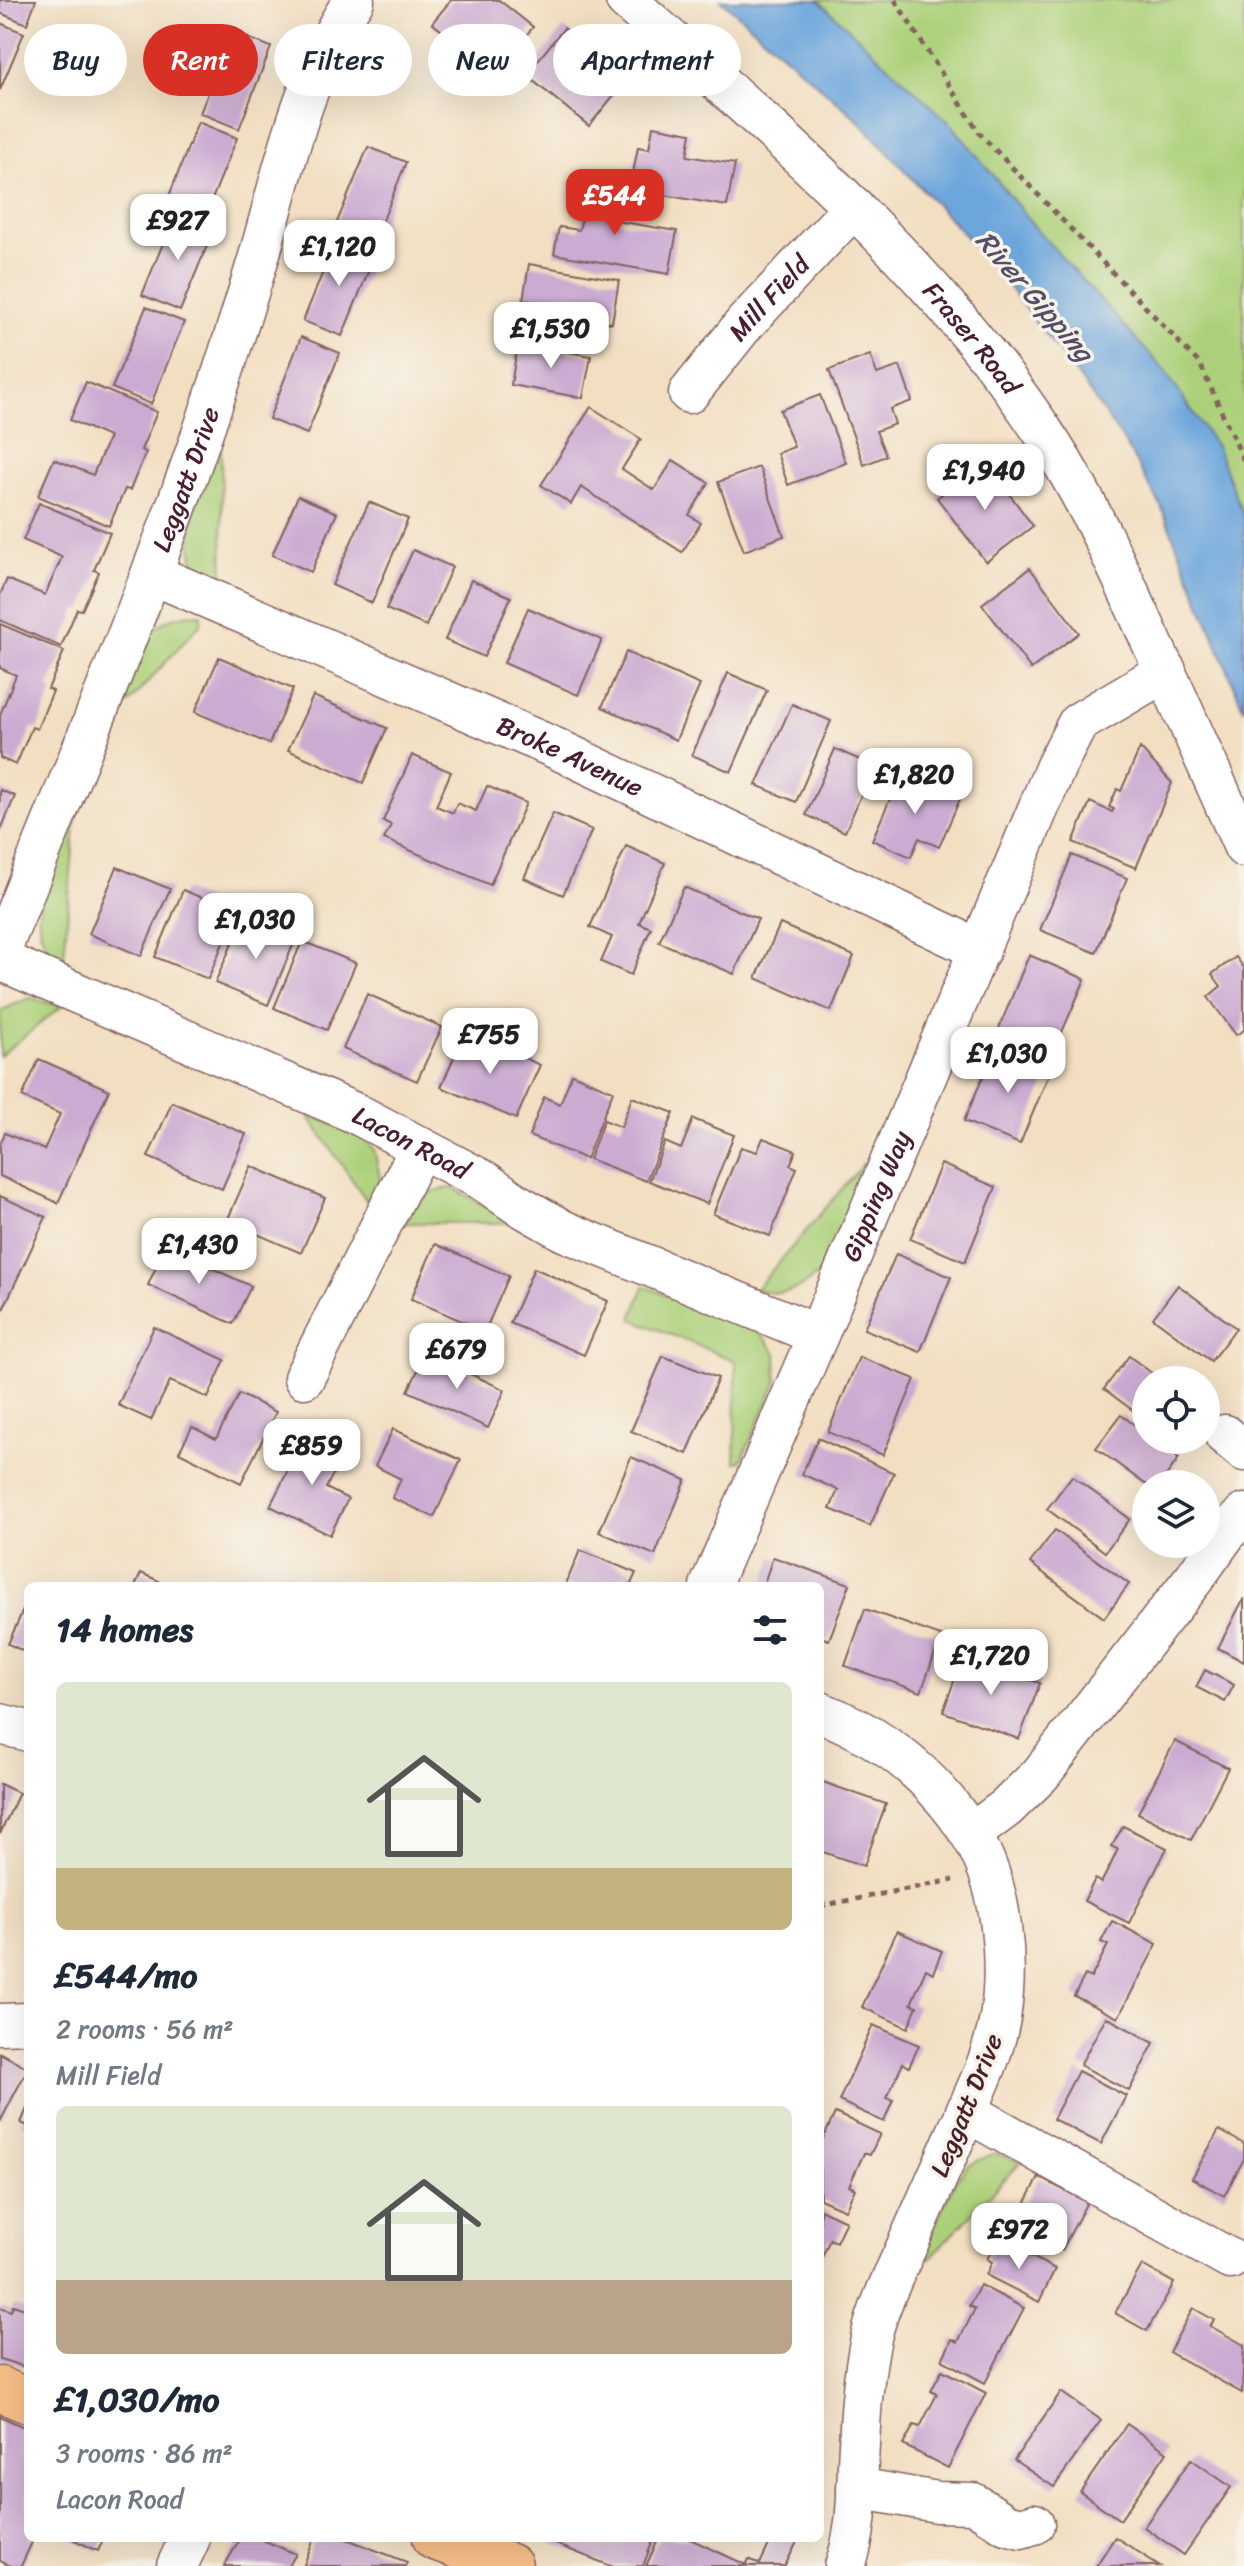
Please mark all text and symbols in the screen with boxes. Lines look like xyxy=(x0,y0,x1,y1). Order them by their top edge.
chip: Buy xyxy=(24,24,127,96)
chip: Rent xyxy=(143,24,258,96)
chip: Filters xyxy=(274,24,412,96)
chip: New xyxy=(428,24,537,96)
chip: Apartment xyxy=(553,24,741,96)
pin: £544 xyxy=(568,169,662,237)
text: £544 xyxy=(584,172,646,218)
pin: £927 xyxy=(131,194,225,262)
text: £927 xyxy=(148,197,208,243)
water label: River Gipping xyxy=(963,219,1108,375)
pin: £1,120 xyxy=(274,220,404,288)
text: £1,120 xyxy=(302,223,376,269)
street label: Mill Field xyxy=(716,242,823,352)
street label: Fraser Road xyxy=(911,270,1034,406)
pin: £1,530 xyxy=(486,302,616,370)
text: £1,530 xyxy=(512,305,590,351)
street label: Leggatt Drive xyxy=(138,400,233,559)
pin: £1,940 xyxy=(920,444,1050,512)
text: £1,940 xyxy=(945,447,1025,493)
street label: Broke Avenue xyxy=(489,702,651,810)
pin: £1,820 xyxy=(850,748,980,816)
text: £1,820 xyxy=(875,751,955,797)
pin: £1,030 xyxy=(191,893,321,961)
text: £1,030 xyxy=(216,896,296,942)
pin: £755 xyxy=(443,1008,537,1076)
text: £755 xyxy=(460,1011,520,1057)
pin: £1,030 xyxy=(943,1027,1073,1095)
text: £1,030 xyxy=(968,1030,1048,1076)
street label: Lacon Road xyxy=(344,1092,480,1194)
street label: Gipping Way xyxy=(828,1123,924,1269)
pin: £1,430 xyxy=(134,1218,264,1286)
text: £1,430 xyxy=(160,1221,238,1267)
pin: £679 xyxy=(410,1323,504,1391)
text: £679 xyxy=(427,1326,487,1372)
map controls xyxy=(1132,1366,1220,1558)
button: locate xyxy=(1132,1366,1220,1454)
pin: £859 xyxy=(265,1419,359,1487)
text: £859 xyxy=(281,1422,343,1468)
button: layers xyxy=(1132,1470,1220,1558)
text: 14 homes xyxy=(56,1600,193,1660)
icon: filters xyxy=(748,1608,792,1652)
pin: £1,720 xyxy=(926,1629,1056,1697)
text: £1,720 xyxy=(952,1632,1030,1678)
icon: home xyxy=(352,1734,496,1878)
text: £544/mo xyxy=(56,1946,198,2006)
text: 2 rooms · 56 m² xyxy=(56,2006,234,2052)
street label: Leggatt Drive xyxy=(916,2026,1016,2184)
text: Mill Field xyxy=(56,2052,161,2098)
icon: home xyxy=(352,2158,496,2302)
pin: £972 xyxy=(972,2203,1066,2271)
text: £972 xyxy=(989,2206,1049,2252)
text: £1,030/mo xyxy=(56,2370,220,2430)
text: 3 rooms · 86 m² xyxy=(56,2430,233,2476)
text: Lacon Road xyxy=(56,2476,183,2522)

